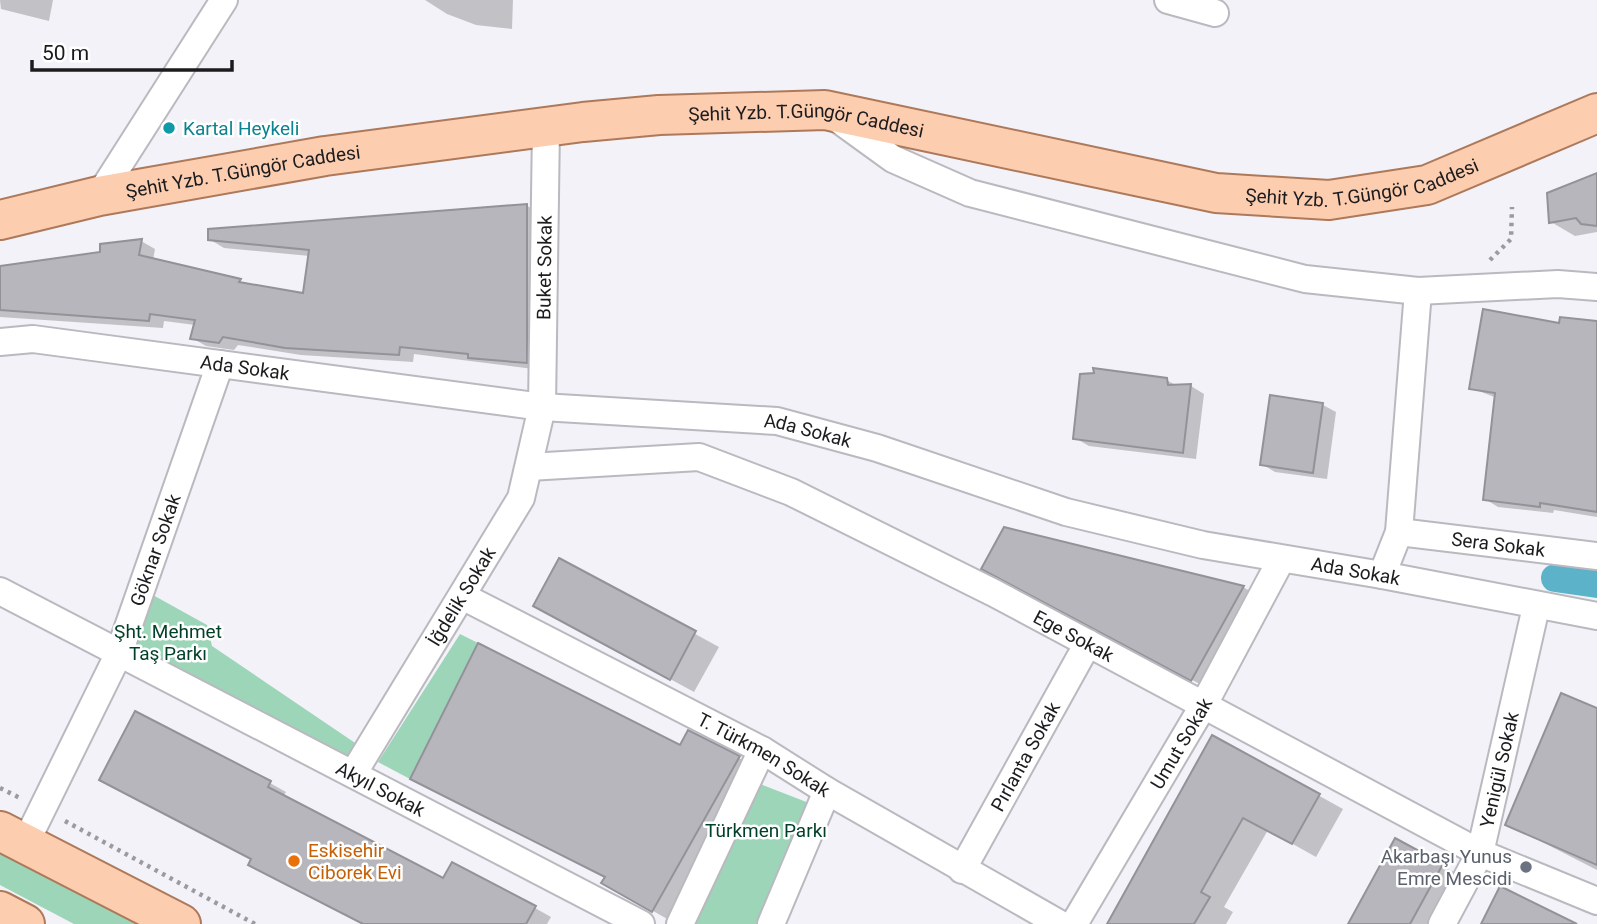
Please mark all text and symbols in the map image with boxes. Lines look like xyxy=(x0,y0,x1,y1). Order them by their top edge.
scale bar xyxy=(32,28,231,72)
text: 50 m xyxy=(42,41,89,65)
street label: Şehit Yzb. T.Güngör Caddesi xyxy=(688,99,926,142)
place label: Kartal Heykeli xyxy=(183,117,299,140)
marker: Kartal Heykeli xyxy=(161,120,177,136)
street label: Şehit Yzb. T.Güngör Caddesi xyxy=(124,140,362,203)
street label: Şehit Yzb. T.Güngör Caddesi xyxy=(1245,153,1482,211)
street label: Buket Sokak xyxy=(532,215,556,320)
street label: Ada Sokak xyxy=(199,350,291,385)
street label: Ada Sokak xyxy=(763,409,855,452)
street label: Göknar Sokak xyxy=(125,491,185,609)
street label: Sera Sokak xyxy=(1450,527,1547,561)
street label: İğdelik Sokak xyxy=(422,542,500,650)
street label: Ada Sokak xyxy=(1310,552,1403,590)
street label: Ege Sokak xyxy=(1030,605,1118,667)
park label: Şht. Mehmet Taş Parkı xyxy=(114,620,222,665)
street label: Umut Sokak xyxy=(1145,693,1217,793)
street label: Pırlanta Sokak xyxy=(986,697,1065,815)
street label: T. Türkmen Sokak xyxy=(694,707,835,802)
street label: Yenigül Sokak xyxy=(1475,709,1523,830)
street label: Akyıl Sokak xyxy=(332,756,429,821)
park label: Türkmen Parkı xyxy=(705,819,827,842)
place label: Eskisehir Ciborek Evi xyxy=(308,839,402,884)
place label: Akarbaşı Yunus Emre Mescidi xyxy=(1381,845,1512,890)
marker: Eskisehir Ciborek Evi xyxy=(286,853,302,869)
marker: Akarbaşı Yunus Emre Mescidi xyxy=(1518,859,1534,875)

